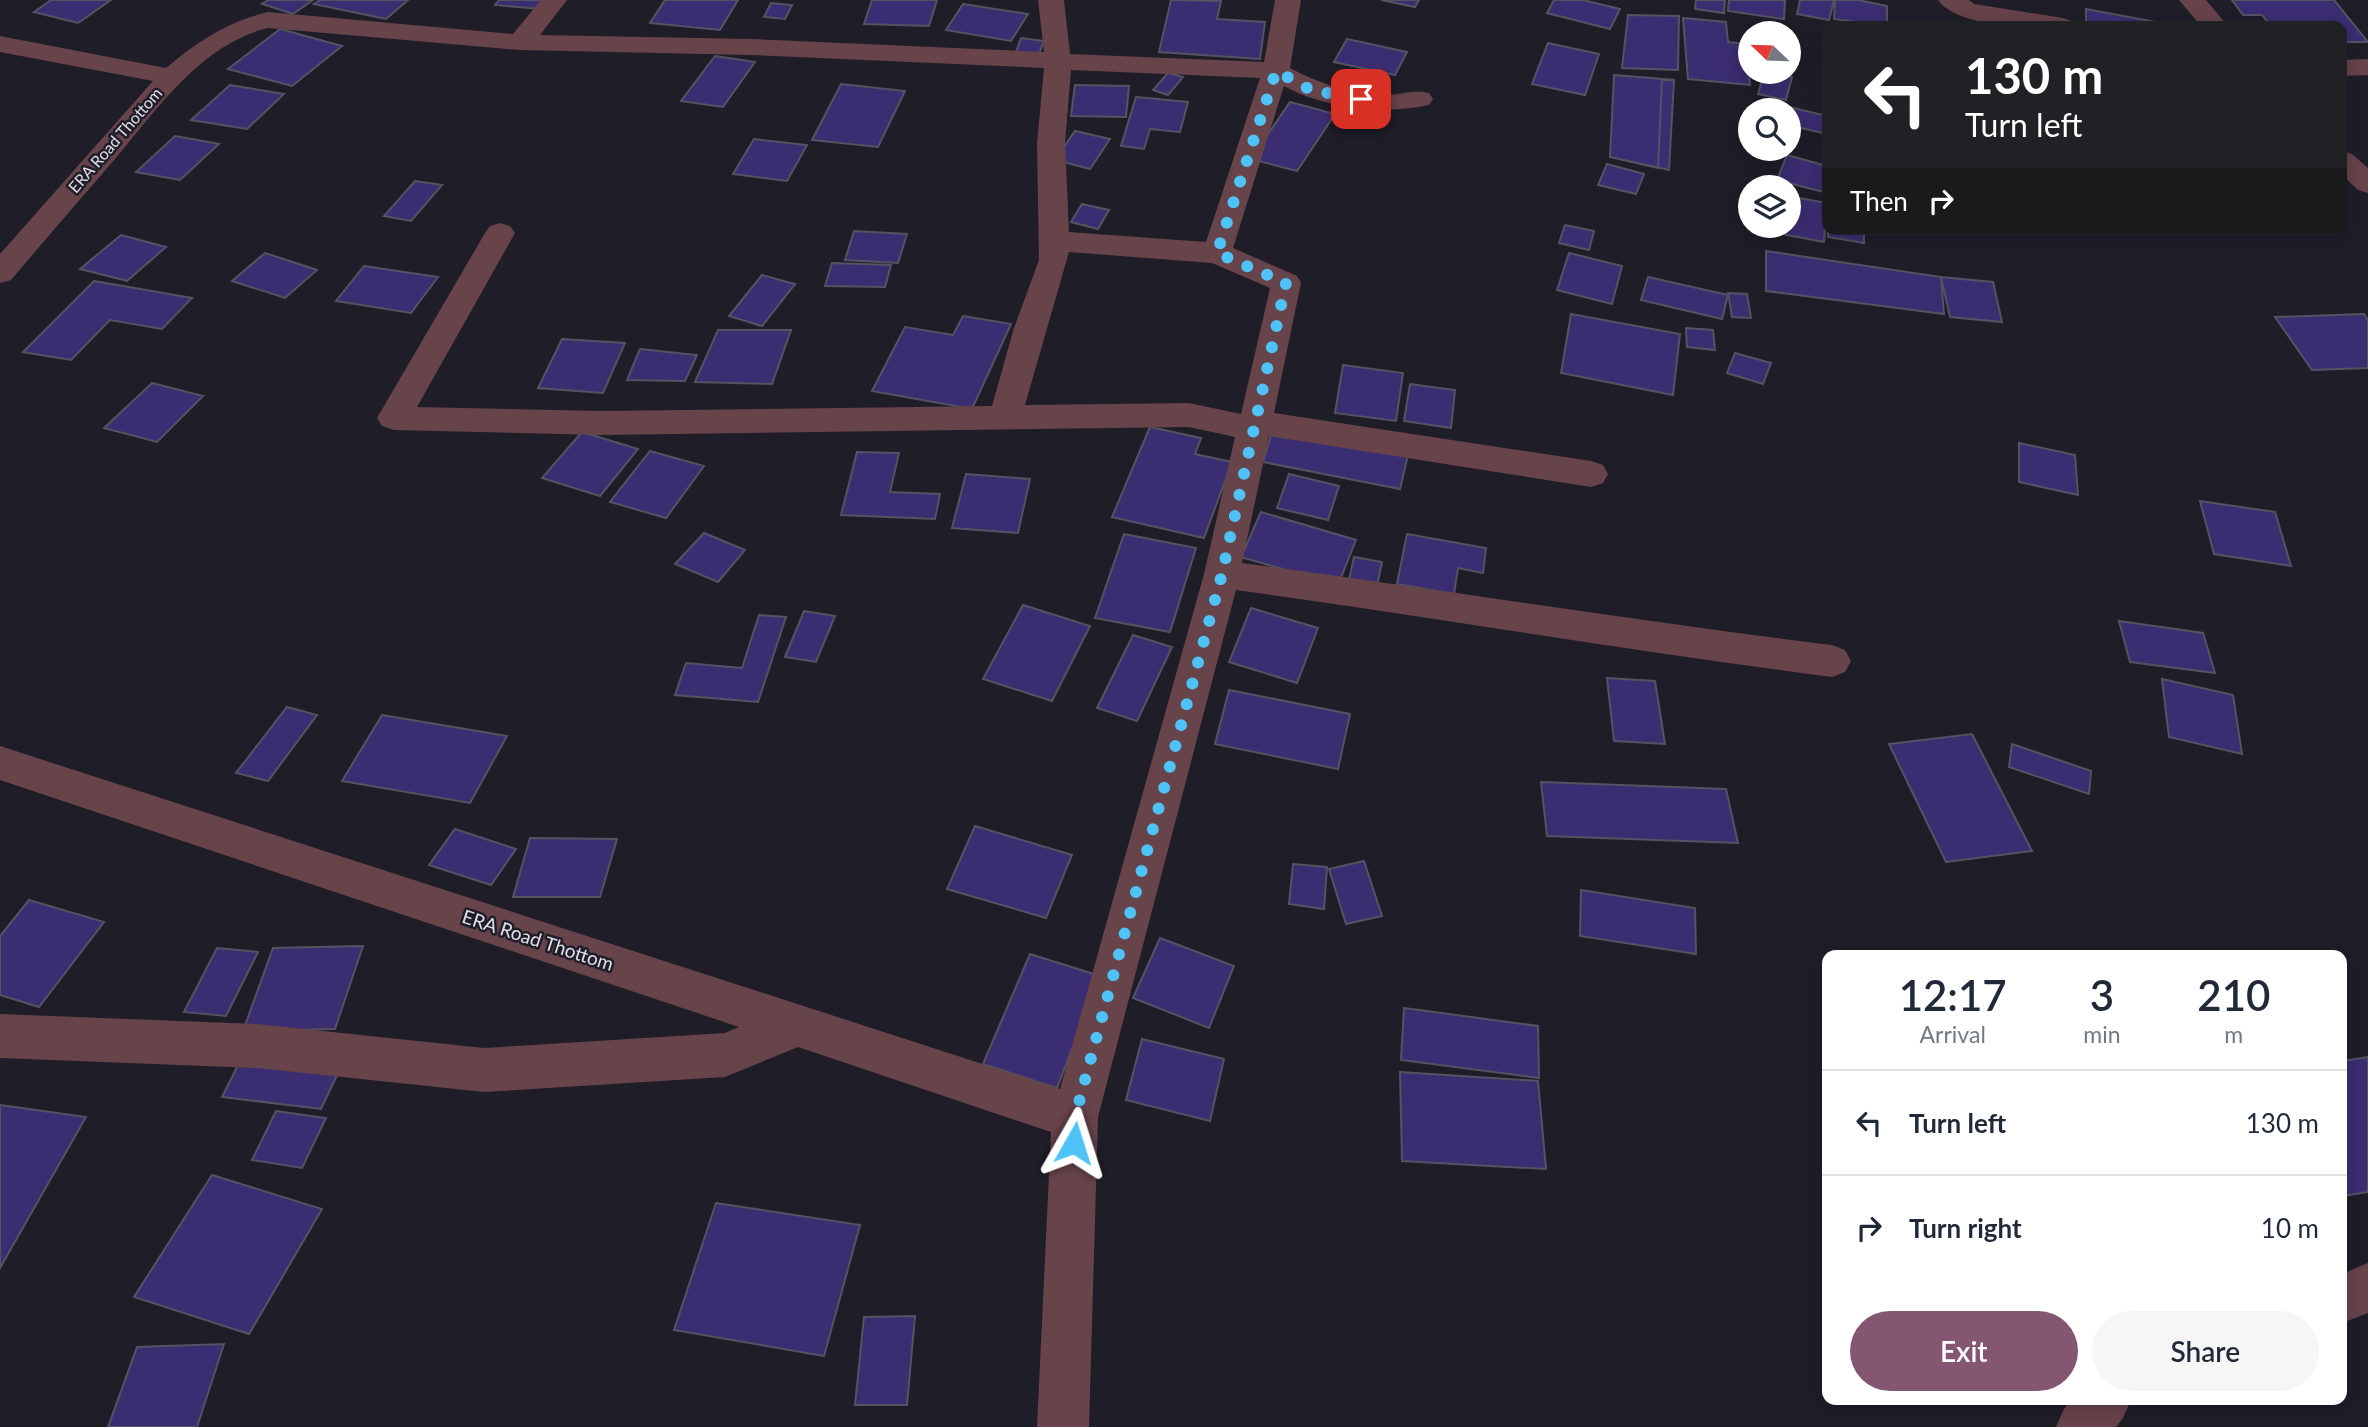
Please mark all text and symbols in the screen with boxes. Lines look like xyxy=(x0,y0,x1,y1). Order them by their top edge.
north arrow xyxy=(1738,21,1801,84)
map controls xyxy=(1738,21,1801,238)
text: 130 m xyxy=(1965,46,2103,104)
icon: left xyxy=(1850,49,1941,140)
pin xyxy=(1331,69,1391,129)
icon: arrive xyxy=(1342,80,1380,118)
street label: ERA Road Thottom xyxy=(64,83,165,196)
button: search xyxy=(1738,98,1801,161)
text: Turn left xyxy=(1965,105,2082,144)
button: layers xyxy=(1738,175,1801,238)
icon: right xyxy=(1922,182,1960,220)
text: Then xyxy=(1850,185,1908,217)
street label: ERA Road Thottom xyxy=(459,904,617,975)
text: 12:17 xyxy=(1899,970,2007,1020)
text: 3 xyxy=(2090,970,2114,1020)
text: 210 xyxy=(2197,970,2270,1020)
text: Arrival xyxy=(1920,1020,1986,1048)
text: min xyxy=(2083,1020,2121,1048)
text: m xyxy=(2224,1020,2243,1048)
icon: left xyxy=(1850,1104,1888,1142)
position arrow xyxy=(1037,1106,1111,1180)
text: Turn left xyxy=(1909,1107,2006,1139)
text: 130 m xyxy=(2246,1107,2319,1139)
icon: right xyxy=(1850,1209,1888,1247)
text: Turn right xyxy=(1909,1212,2022,1244)
text: 10 m xyxy=(2261,1212,2319,1244)
button: Exit xyxy=(1850,1311,2078,1391)
button: Share xyxy=(2092,1311,2319,1391)

